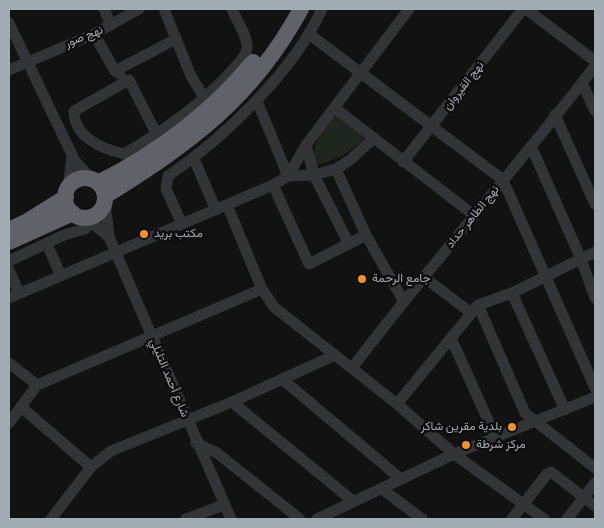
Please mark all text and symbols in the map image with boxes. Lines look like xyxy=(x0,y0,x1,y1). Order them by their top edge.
street label: نهج صور xyxy=(63,23,105,51)
street label: نهج القيروان xyxy=(440,59,488,113)
street label: نهج الطاهر حداد xyxy=(443,183,503,251)
place label: مكتب بريد xyxy=(154,227,203,241)
marker: مكتب بريد xyxy=(138,228,150,240)
place label: جامع الرحمة xyxy=(372,272,431,286)
marker: جامع الرحمة xyxy=(356,273,368,285)
street label: شارع أحمد التليلي xyxy=(146,336,192,420)
place label: بلدية مقرين شاكر xyxy=(421,420,502,434)
marker: بلدية مقرين شاكر xyxy=(506,421,518,433)
place label: مركز شرطة xyxy=(476,438,526,452)
marker: مركز شرطة xyxy=(460,439,472,451)

